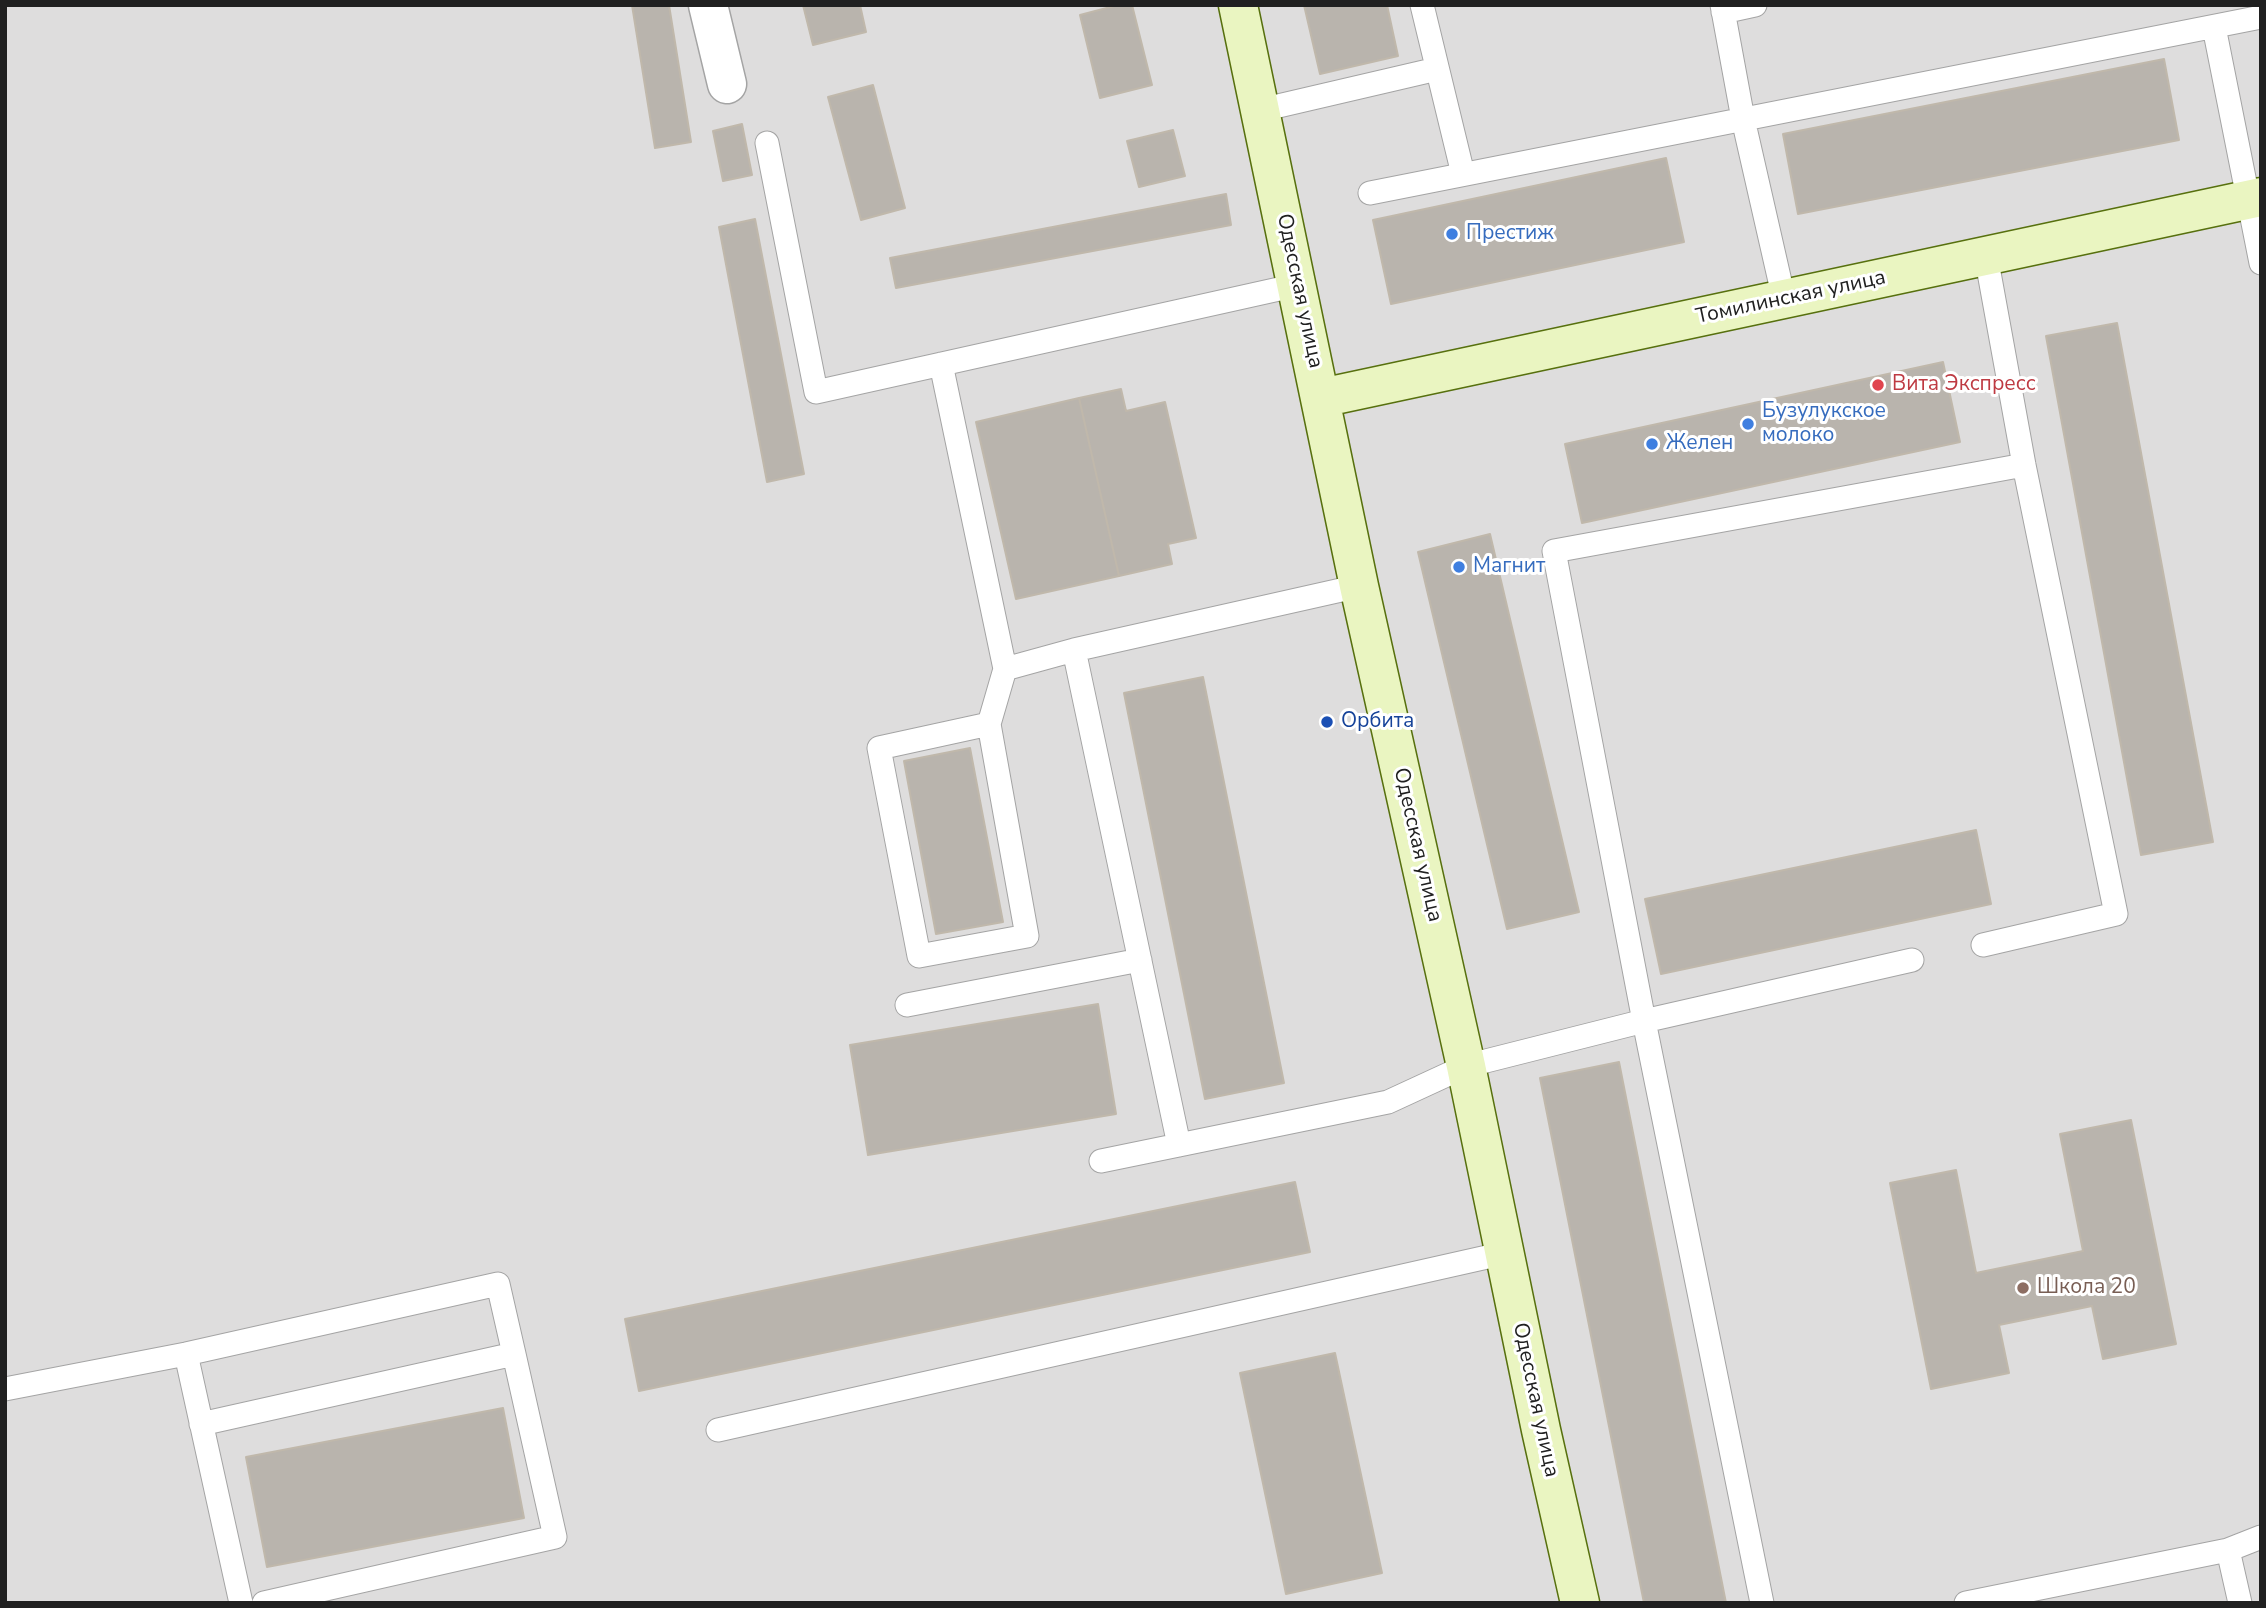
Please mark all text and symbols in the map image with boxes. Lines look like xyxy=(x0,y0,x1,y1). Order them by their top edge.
street label: Одесская улица xyxy=(1270,211,1328,371)
place label: Престиж xyxy=(1466,221,1554,247)
marker: Престиж xyxy=(1444,226,1460,242)
street label: Томилинская улица xyxy=(1694,266,1888,330)
place label: Вита Экспресс xyxy=(1892,372,2036,398)
marker: Вита Экспресс xyxy=(1870,377,1886,393)
place label: Бузулукское молоко xyxy=(1762,399,1886,449)
marker: Бузулукское молоко xyxy=(1740,416,1756,432)
place label: Желен xyxy=(1666,431,1733,457)
marker: Желен xyxy=(1644,436,1660,452)
place label: Магнит xyxy=(1473,554,1545,580)
marker: Магнит xyxy=(1451,559,1467,575)
place label: Орбита xyxy=(1341,709,1414,735)
marker: Орбита xyxy=(1319,714,1335,730)
street label: Одесская улица xyxy=(1387,766,1447,924)
place label: Школа 20 xyxy=(2037,1275,2136,1301)
marker: Школа 20 xyxy=(2015,1280,2031,1296)
street label: Одесская улица xyxy=(1506,1320,1564,1480)

